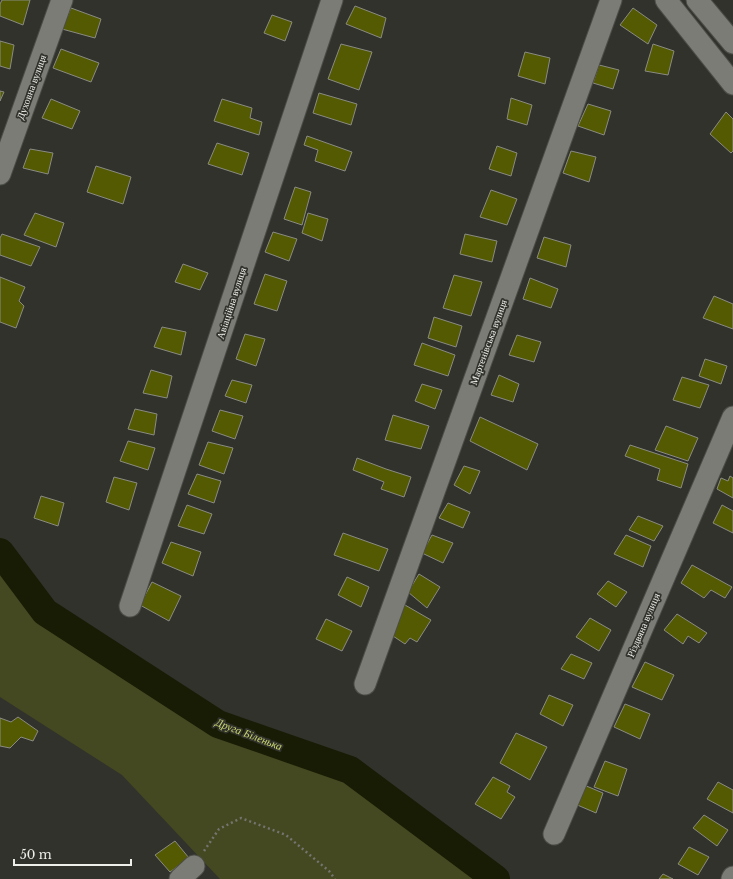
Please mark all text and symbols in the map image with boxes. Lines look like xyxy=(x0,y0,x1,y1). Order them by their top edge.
street label: Духовна вулиця xyxy=(14,53,49,121)
street label: Авіаційна вулиця xyxy=(214,265,249,341)
street label: Мартенівська вулиця xyxy=(467,297,510,387)
street label: Різдвяна вулиця xyxy=(624,591,663,659)
water label: Друга Біленька xyxy=(213,714,285,753)
scale bar xyxy=(14,841,131,867)
text: 50 m xyxy=(20,847,52,862)

